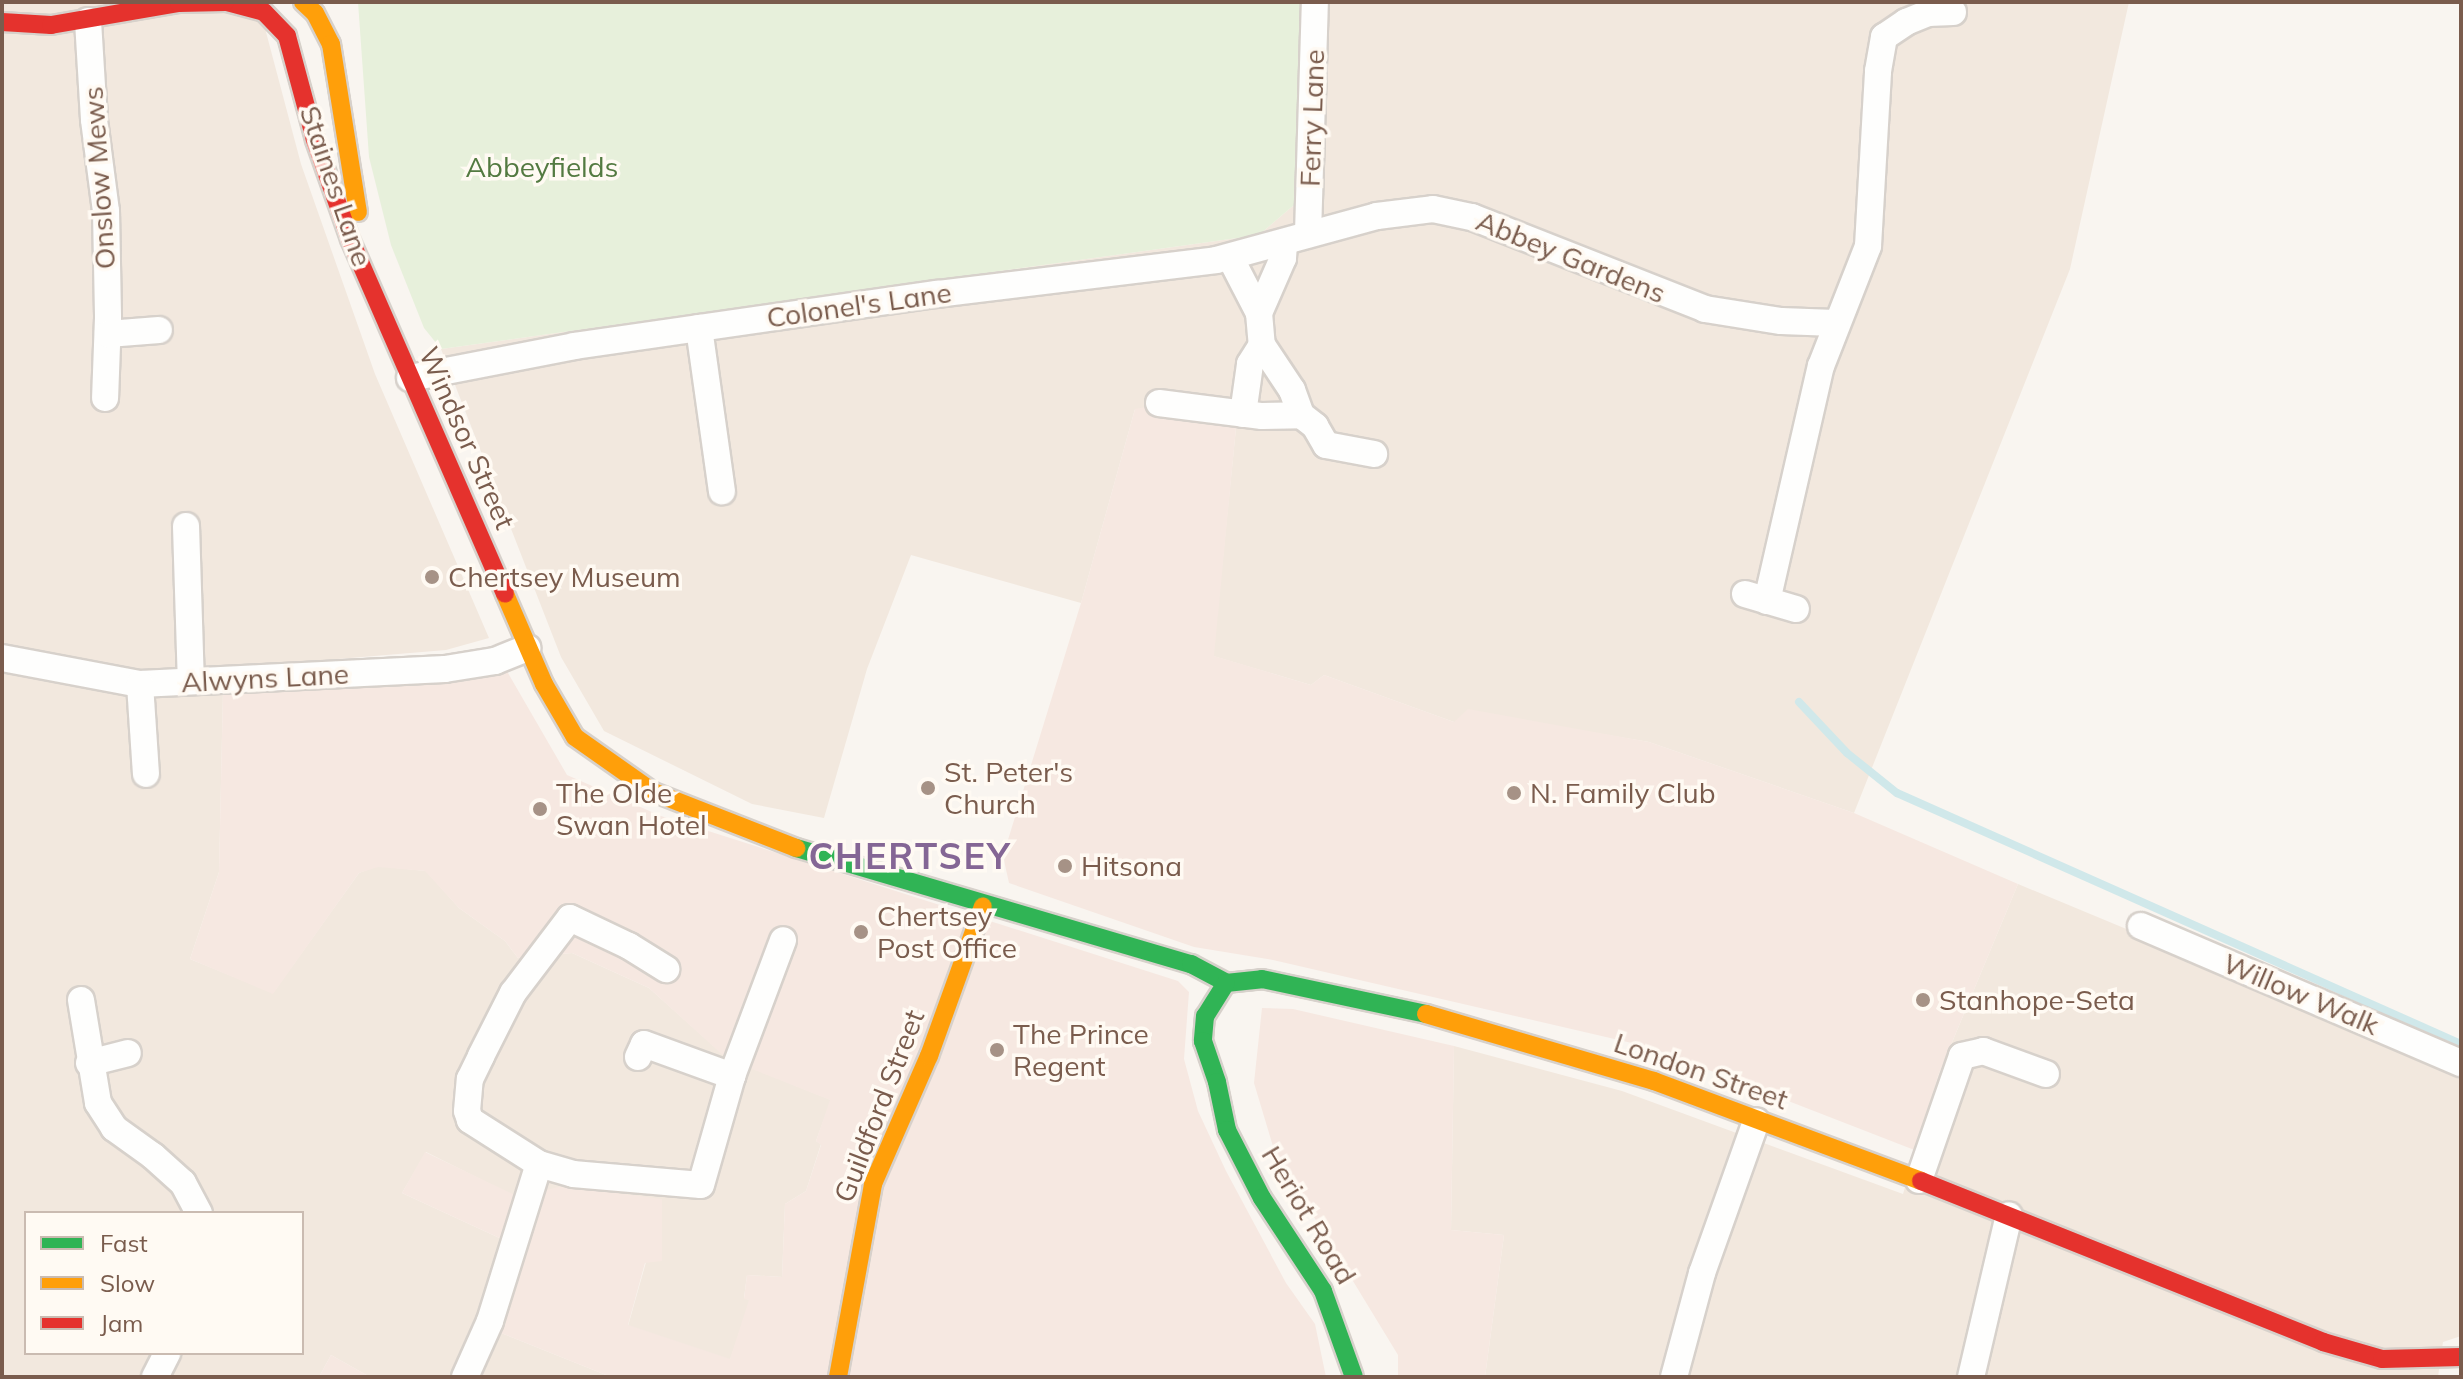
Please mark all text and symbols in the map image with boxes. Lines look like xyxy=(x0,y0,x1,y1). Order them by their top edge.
street label: Ferry Lane xyxy=(1293,49,1331,187)
street label: Onslow Mews xyxy=(76,86,122,270)
street label: Staines Lane xyxy=(293,101,379,271)
park label: Abbeyfields xyxy=(466,150,618,184)
street label: Abbey Gardens xyxy=(1472,204,1670,310)
street label: Colonel's Lane xyxy=(764,275,954,335)
street label: Windsor Street xyxy=(412,342,522,534)
place label: Chertsey Museum xyxy=(448,560,681,594)
marker: Chertsey Museum xyxy=(423,568,441,586)
street label: Alwyns Lane xyxy=(180,657,350,699)
place label: St. Peter's Church xyxy=(944,755,1073,821)
place label: The Olde Swan Hotel xyxy=(556,776,707,842)
place label: N. Family Club xyxy=(1530,776,1715,810)
marker: St. Peter's Church xyxy=(919,779,937,797)
marker: N. Family Club xyxy=(1505,784,1523,802)
marker: The Olde Swan Hotel xyxy=(531,800,549,818)
district label: CHERTSEY xyxy=(808,834,1012,878)
place label: Hitsona xyxy=(1081,849,1182,883)
marker: Hitsona xyxy=(1056,857,1074,875)
place label: Chertsey Post Office xyxy=(877,899,1017,965)
marker: Chertsey Post Office xyxy=(852,923,870,941)
street label: Willow Walk xyxy=(2218,946,2384,1042)
place label: Stanhope-Seta xyxy=(1939,983,2135,1017)
marker: Stanhope-Seta xyxy=(1914,991,1932,1009)
street label: Guildford Street xyxy=(827,1005,931,1207)
place label: The Prince Regent xyxy=(1013,1017,1149,1083)
street label: London Street xyxy=(1610,1026,1792,1116)
marker: The Prince Regent xyxy=(988,1041,1006,1059)
street label: Heriot Road xyxy=(1255,1140,1363,1290)
legend xyxy=(24,1211,304,1355)
text: Fast xyxy=(100,1228,148,1258)
text: Slow xyxy=(100,1268,155,1298)
text: Jam xyxy=(100,1308,143,1338)

